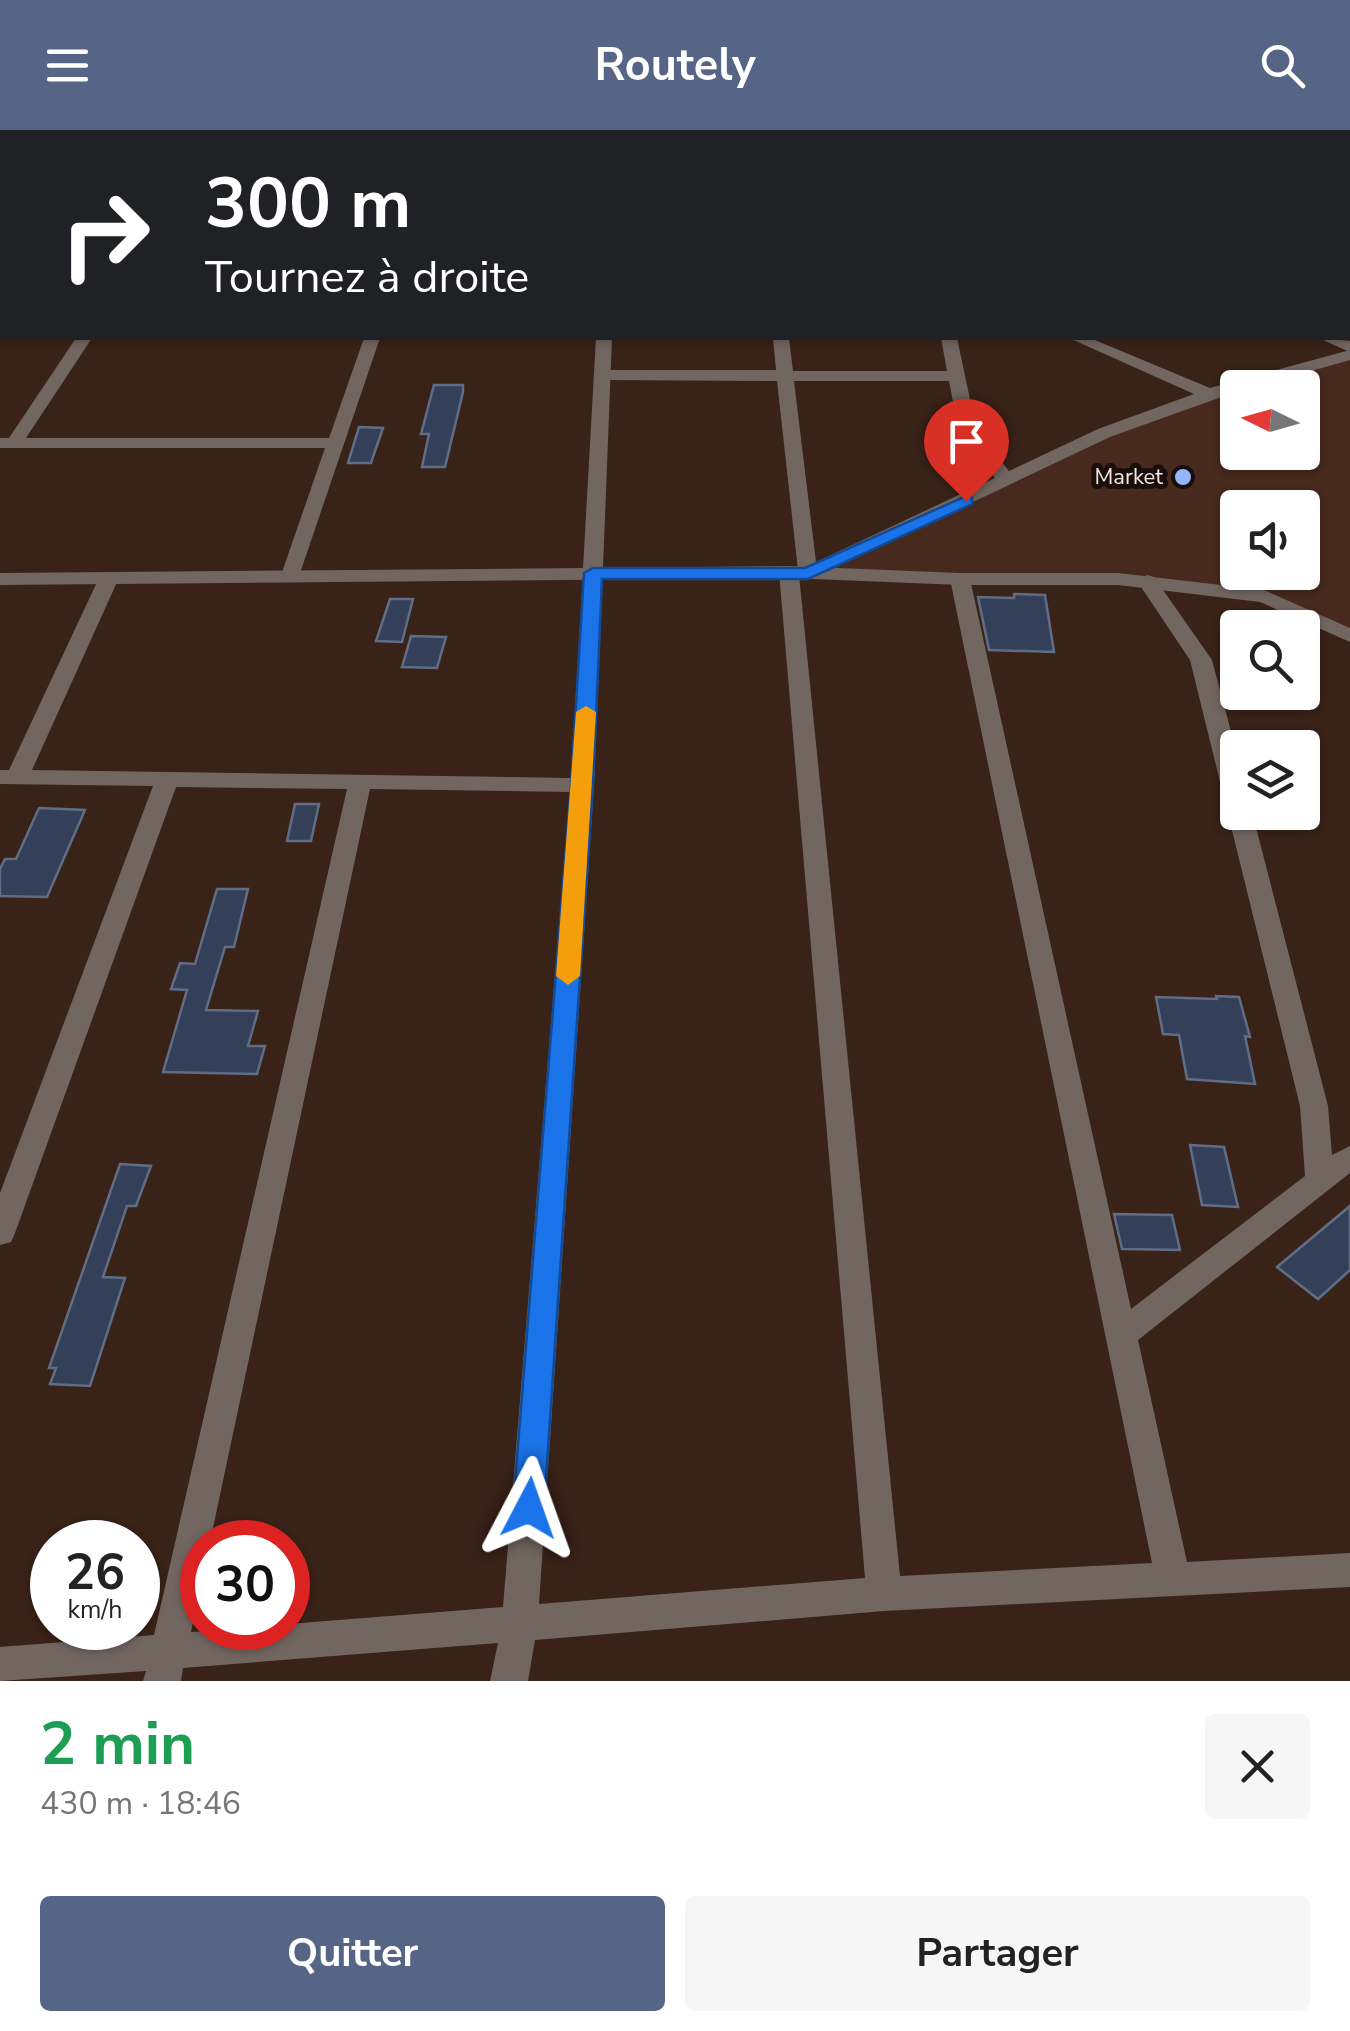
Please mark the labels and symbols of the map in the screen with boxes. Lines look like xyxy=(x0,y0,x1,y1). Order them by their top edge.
north arrow xyxy=(1220,370,1320,470)
pin xyxy=(924,399,1009,502)
place label: Market xyxy=(1095,462,1163,492)
marker: Market xyxy=(1172,466,1194,488)
position arrow xyxy=(477,1456,581,1560)
speed limit sign: 30 xyxy=(180,1520,310,1650)

